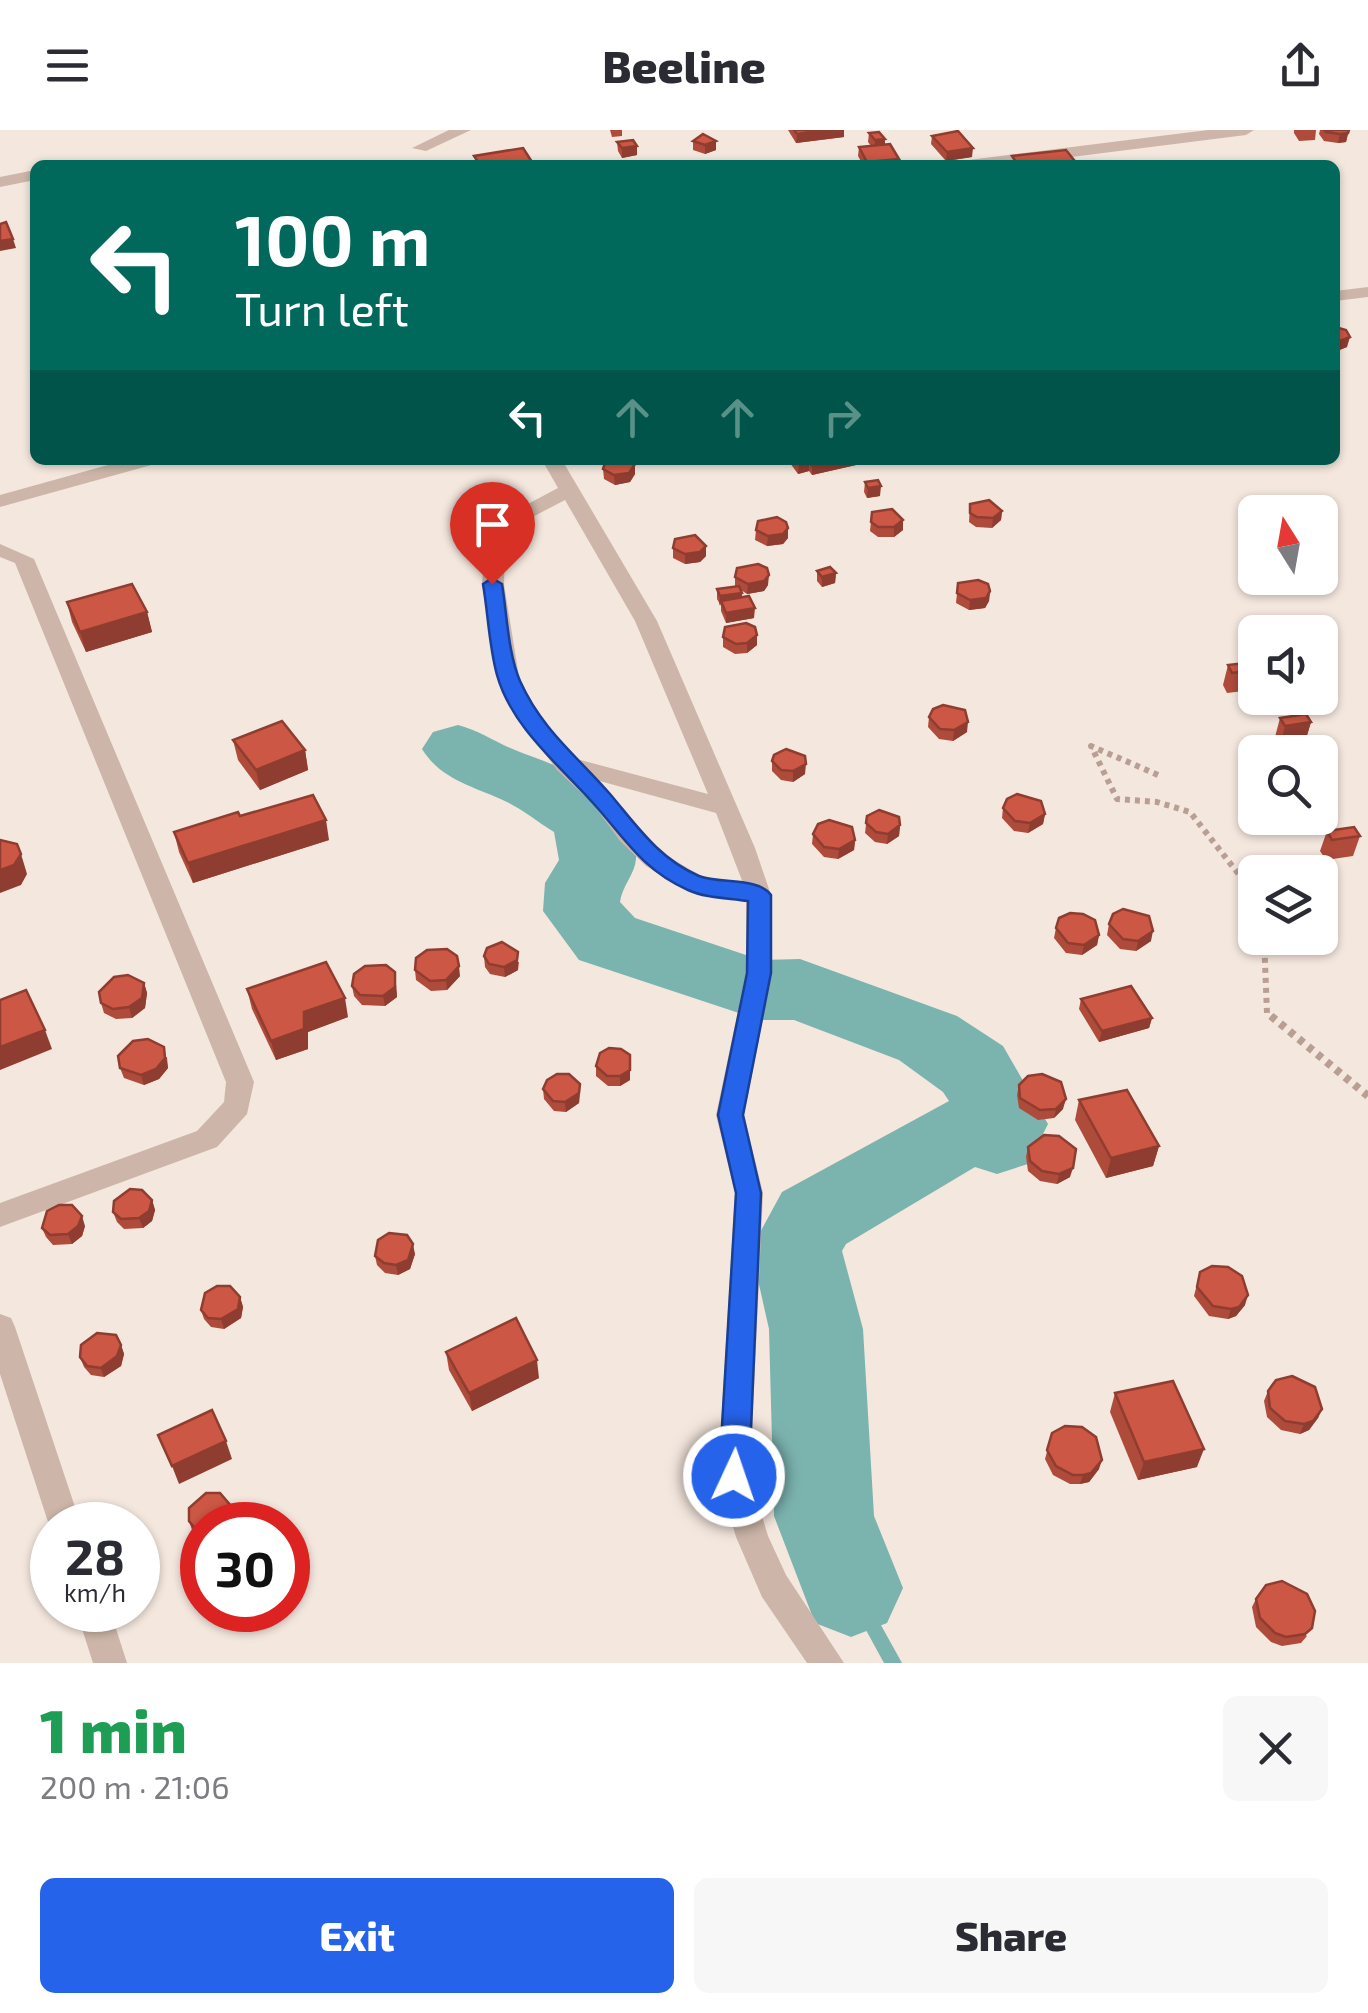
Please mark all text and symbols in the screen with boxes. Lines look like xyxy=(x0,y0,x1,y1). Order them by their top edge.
icon: menu xyxy=(40,38,95,93)
text: Beeline xyxy=(602,38,766,92)
icon: share xyxy=(1273,38,1328,93)
text: 100 m xyxy=(235,196,430,280)
icon: left xyxy=(70,200,200,330)
text: Turn left xyxy=(235,281,409,335)
icon: left xyxy=(500,390,555,445)
icon: ahead xyxy=(605,390,660,445)
icon: ahead xyxy=(710,390,765,445)
icon: right xyxy=(815,390,870,445)
pin xyxy=(450,482,535,585)
north arrow xyxy=(1238,495,1338,595)
map controls xyxy=(1238,495,1338,955)
icon: arrive xyxy=(465,497,520,552)
button: sound xyxy=(1238,615,1338,715)
button: search xyxy=(1238,735,1338,835)
button: layers xyxy=(1238,855,1338,955)
position arrow xyxy=(682,1424,786,1528)
speed limit sign: 30 xyxy=(180,1502,310,1632)
text: 28 xyxy=(65,1525,125,1585)
text: km/h xyxy=(64,1577,126,1607)
text: 1 min xyxy=(40,1693,187,1765)
button: close xyxy=(1223,1696,1328,1801)
text: 200 m · 21:06 xyxy=(40,1767,229,1805)
button: Exit xyxy=(40,1878,674,1993)
button: Share xyxy=(694,1878,1328,1993)

